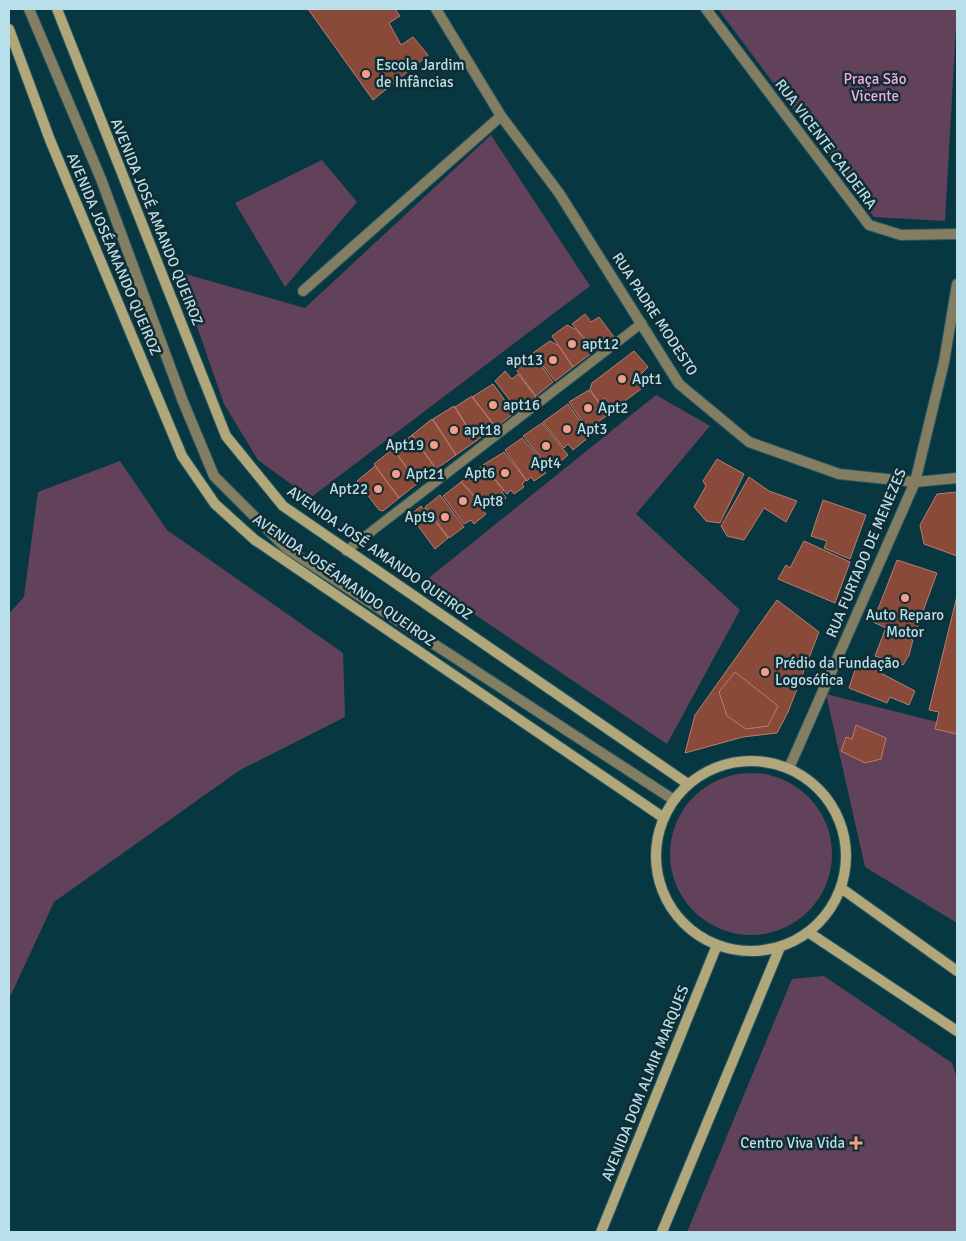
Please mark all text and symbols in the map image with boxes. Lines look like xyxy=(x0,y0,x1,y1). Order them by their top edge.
place label: Escola Jardim de Infâncias xyxy=(376,56,464,91)
marker: Escola Jardim de Infâncias xyxy=(360,68,372,80)
park label: Praça São Vicente xyxy=(844,70,907,105)
street label: RUA VICENTE CALDEIRA xyxy=(771,76,881,212)
street label: AVENIDA JOSÉ AMANDO QUEIROZ xyxy=(107,115,208,328)
street label: AVENIDA JOSÉAMANDO QUEIROZ xyxy=(63,150,166,358)
street label: RUA PADRE MODESTO xyxy=(608,249,702,379)
place label: apt12 xyxy=(582,335,619,353)
marker: apt12 xyxy=(566,338,578,350)
place label: apt13 xyxy=(506,351,543,369)
marker: apt13 xyxy=(547,354,559,366)
place label: Apt1 xyxy=(632,370,662,388)
marker: Apt1 xyxy=(616,373,628,385)
place label: apt16 xyxy=(503,396,540,414)
marker: apt16 xyxy=(487,399,499,411)
place label: Apt2 xyxy=(598,399,628,417)
marker: Apt2 xyxy=(582,402,594,414)
place label: Apt3 xyxy=(577,420,607,438)
place label: apt18 xyxy=(464,421,501,439)
marker: Apt3 xyxy=(561,423,573,435)
marker: apt18 xyxy=(448,424,460,436)
place label: Apt19 xyxy=(385,436,424,454)
marker: Apt19 xyxy=(428,439,440,451)
marker: Apt4 xyxy=(540,440,552,452)
place label: Apt4 xyxy=(531,454,561,472)
place label: Apt6 xyxy=(465,464,495,482)
place label: Apt21 xyxy=(406,465,445,483)
street label: RUA FURTADO DE MENEZES xyxy=(822,466,910,640)
marker: Apt6 xyxy=(499,467,511,479)
marker: Apt21 xyxy=(390,468,402,480)
place label: Apt22 xyxy=(329,480,368,498)
street label: AVENIDA JOSÉ AMANDO QUEIROZ xyxy=(284,481,477,624)
marker: Apt22 xyxy=(372,483,384,495)
place label: Apt8 xyxy=(473,492,503,510)
marker: Apt8 xyxy=(457,495,469,507)
place label: Apt9 xyxy=(405,508,435,526)
street label: AVENIDA JOSÉAMANDO QUEIROZ xyxy=(249,509,439,650)
marker: Apt9 xyxy=(439,511,451,523)
marker: Auto Reparo Motor xyxy=(899,592,911,604)
place label: Auto Reparo Motor xyxy=(866,606,944,641)
place label: Prédio da Fundação Logosófica xyxy=(775,654,900,689)
marker: Prédio da Fundação Logosófica xyxy=(759,666,771,678)
street label: AVENIDA DOM ALMIR MARQUES xyxy=(597,983,693,1183)
place label: Centro Viva Vida xyxy=(740,1134,845,1152)
marker: Centro Viva Vida xyxy=(849,1136,863,1150)

